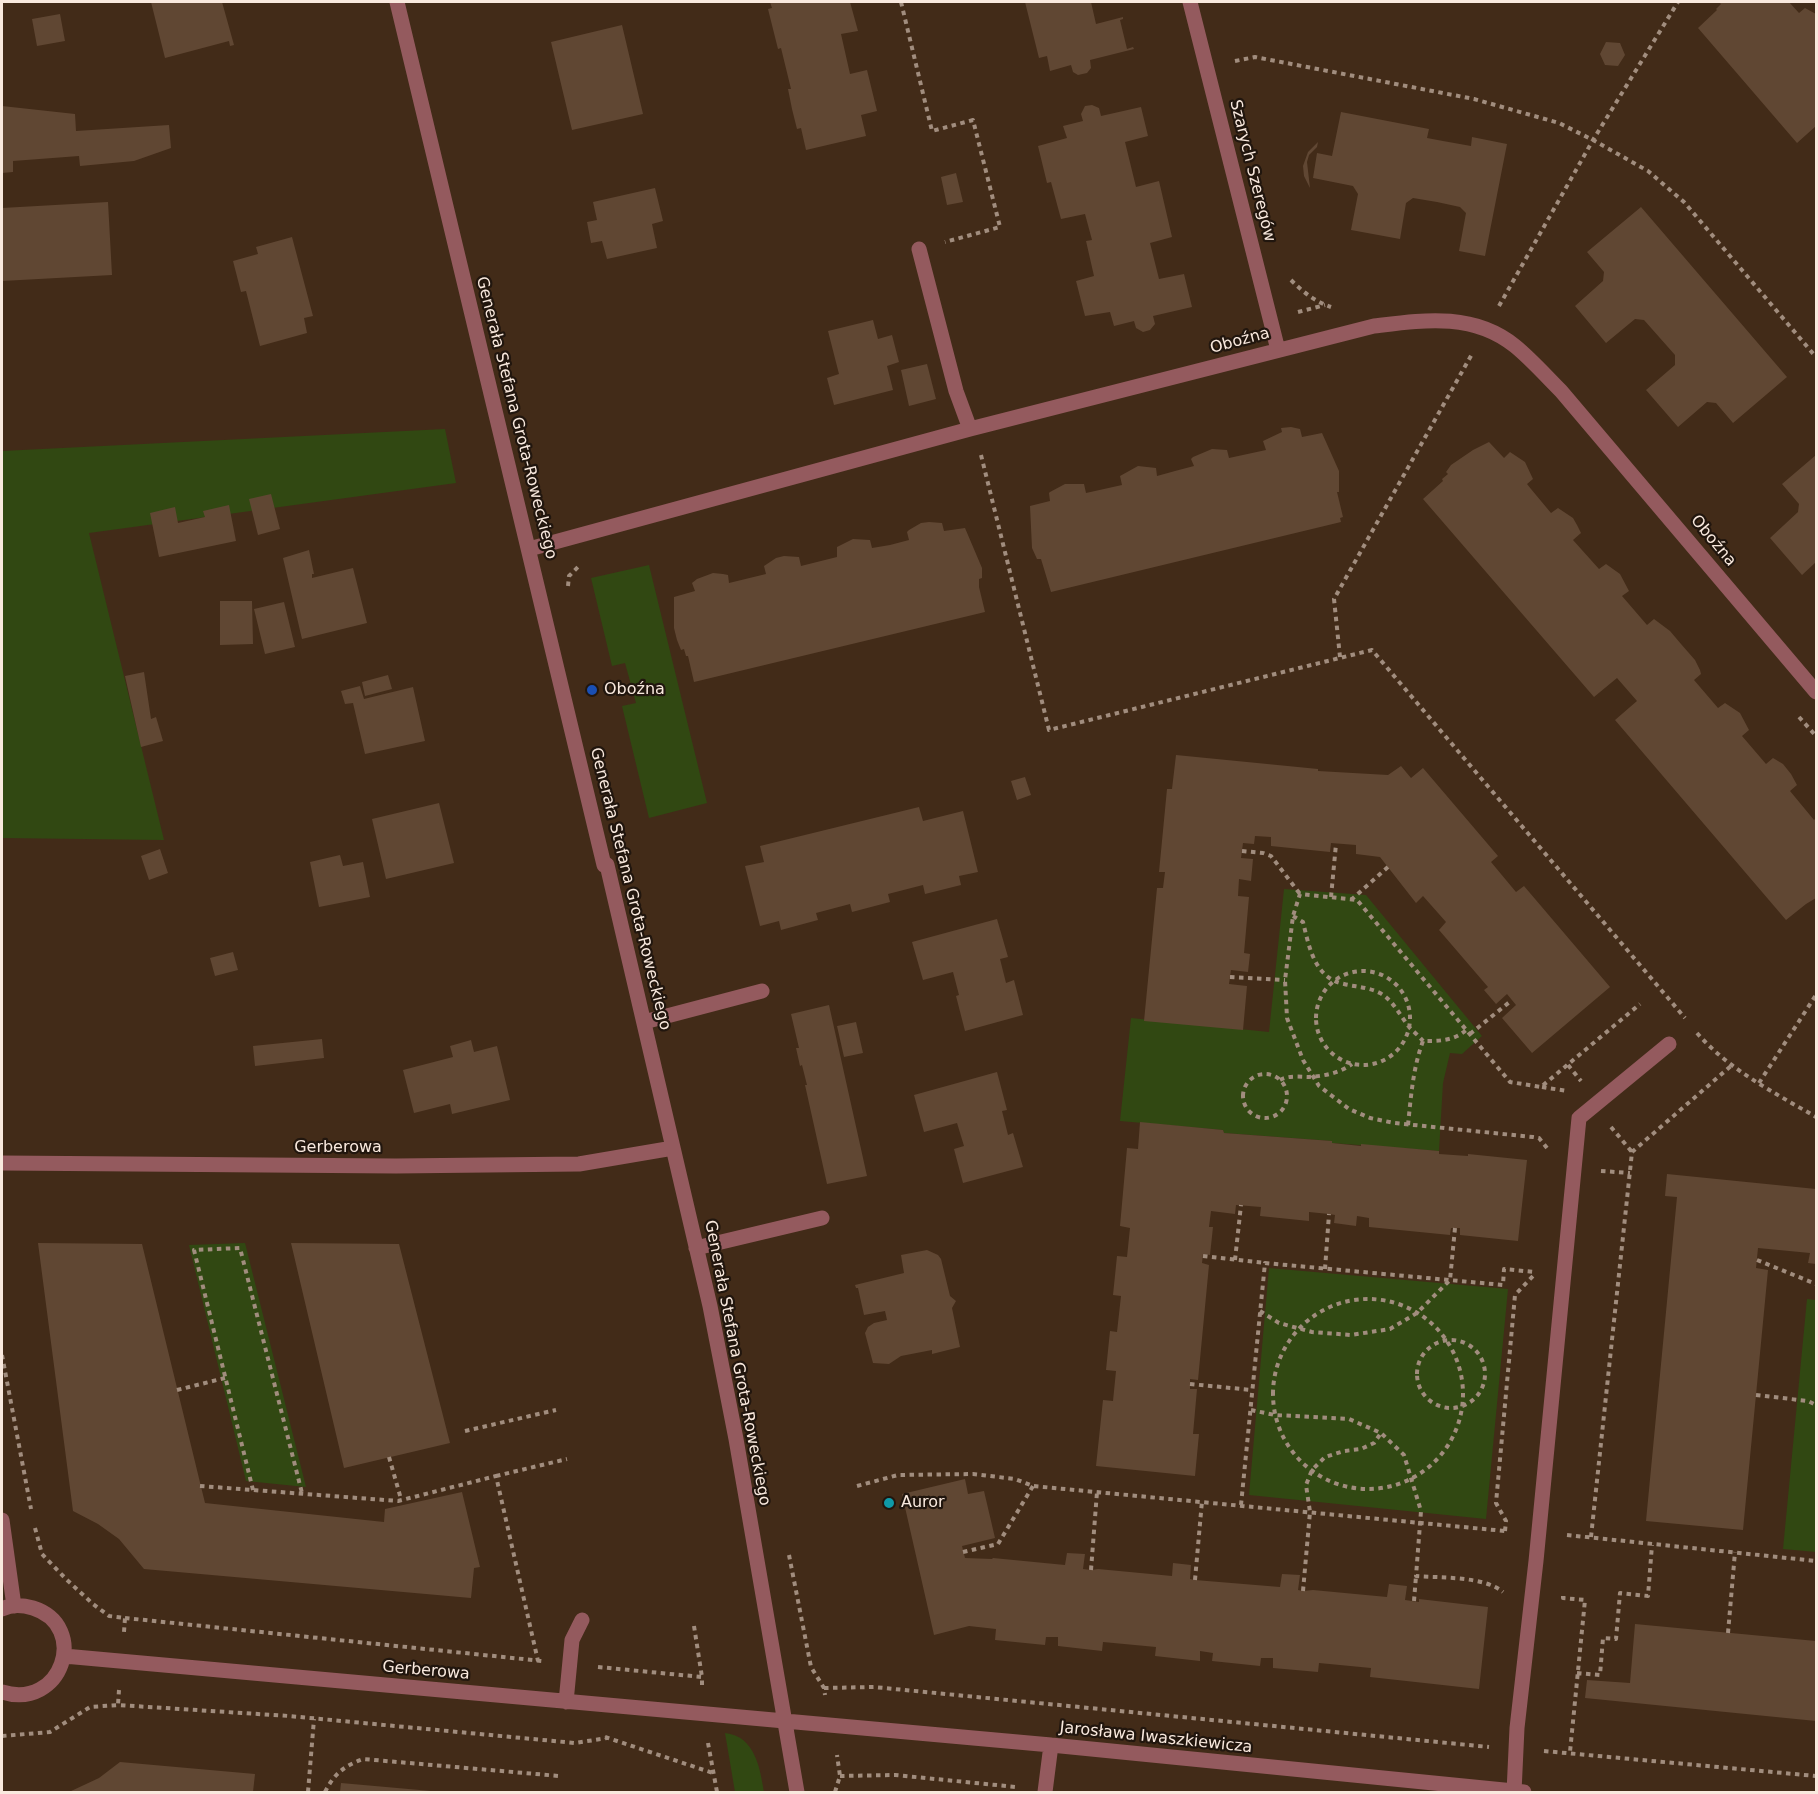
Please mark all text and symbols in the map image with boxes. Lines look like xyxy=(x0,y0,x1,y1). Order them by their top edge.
street label: Szarych Szeregów xyxy=(1225,98,1279,244)
street label: Generała Stefana Grota-Roweckiego xyxy=(472,275,560,561)
street label: Oboźna xyxy=(1208,324,1272,358)
street label: Oboźna xyxy=(1686,512,1740,570)
place label: Oboźna xyxy=(604,680,665,700)
marker: Oboźna xyxy=(585,683,599,697)
street label: Generała Stefana Grota-Roweckiego xyxy=(586,746,674,1032)
street label: Gerberowa xyxy=(294,1138,382,1158)
street label: Generała Stefana Grota-Roweckiego xyxy=(700,1219,774,1507)
place label: Auror xyxy=(901,1493,945,1513)
marker: Auror xyxy=(882,1496,896,1510)
street label: Gerberowa xyxy=(381,1658,471,1684)
street label: Jarosława Iwaszkiewicza xyxy=(1059,1718,1253,1758)

